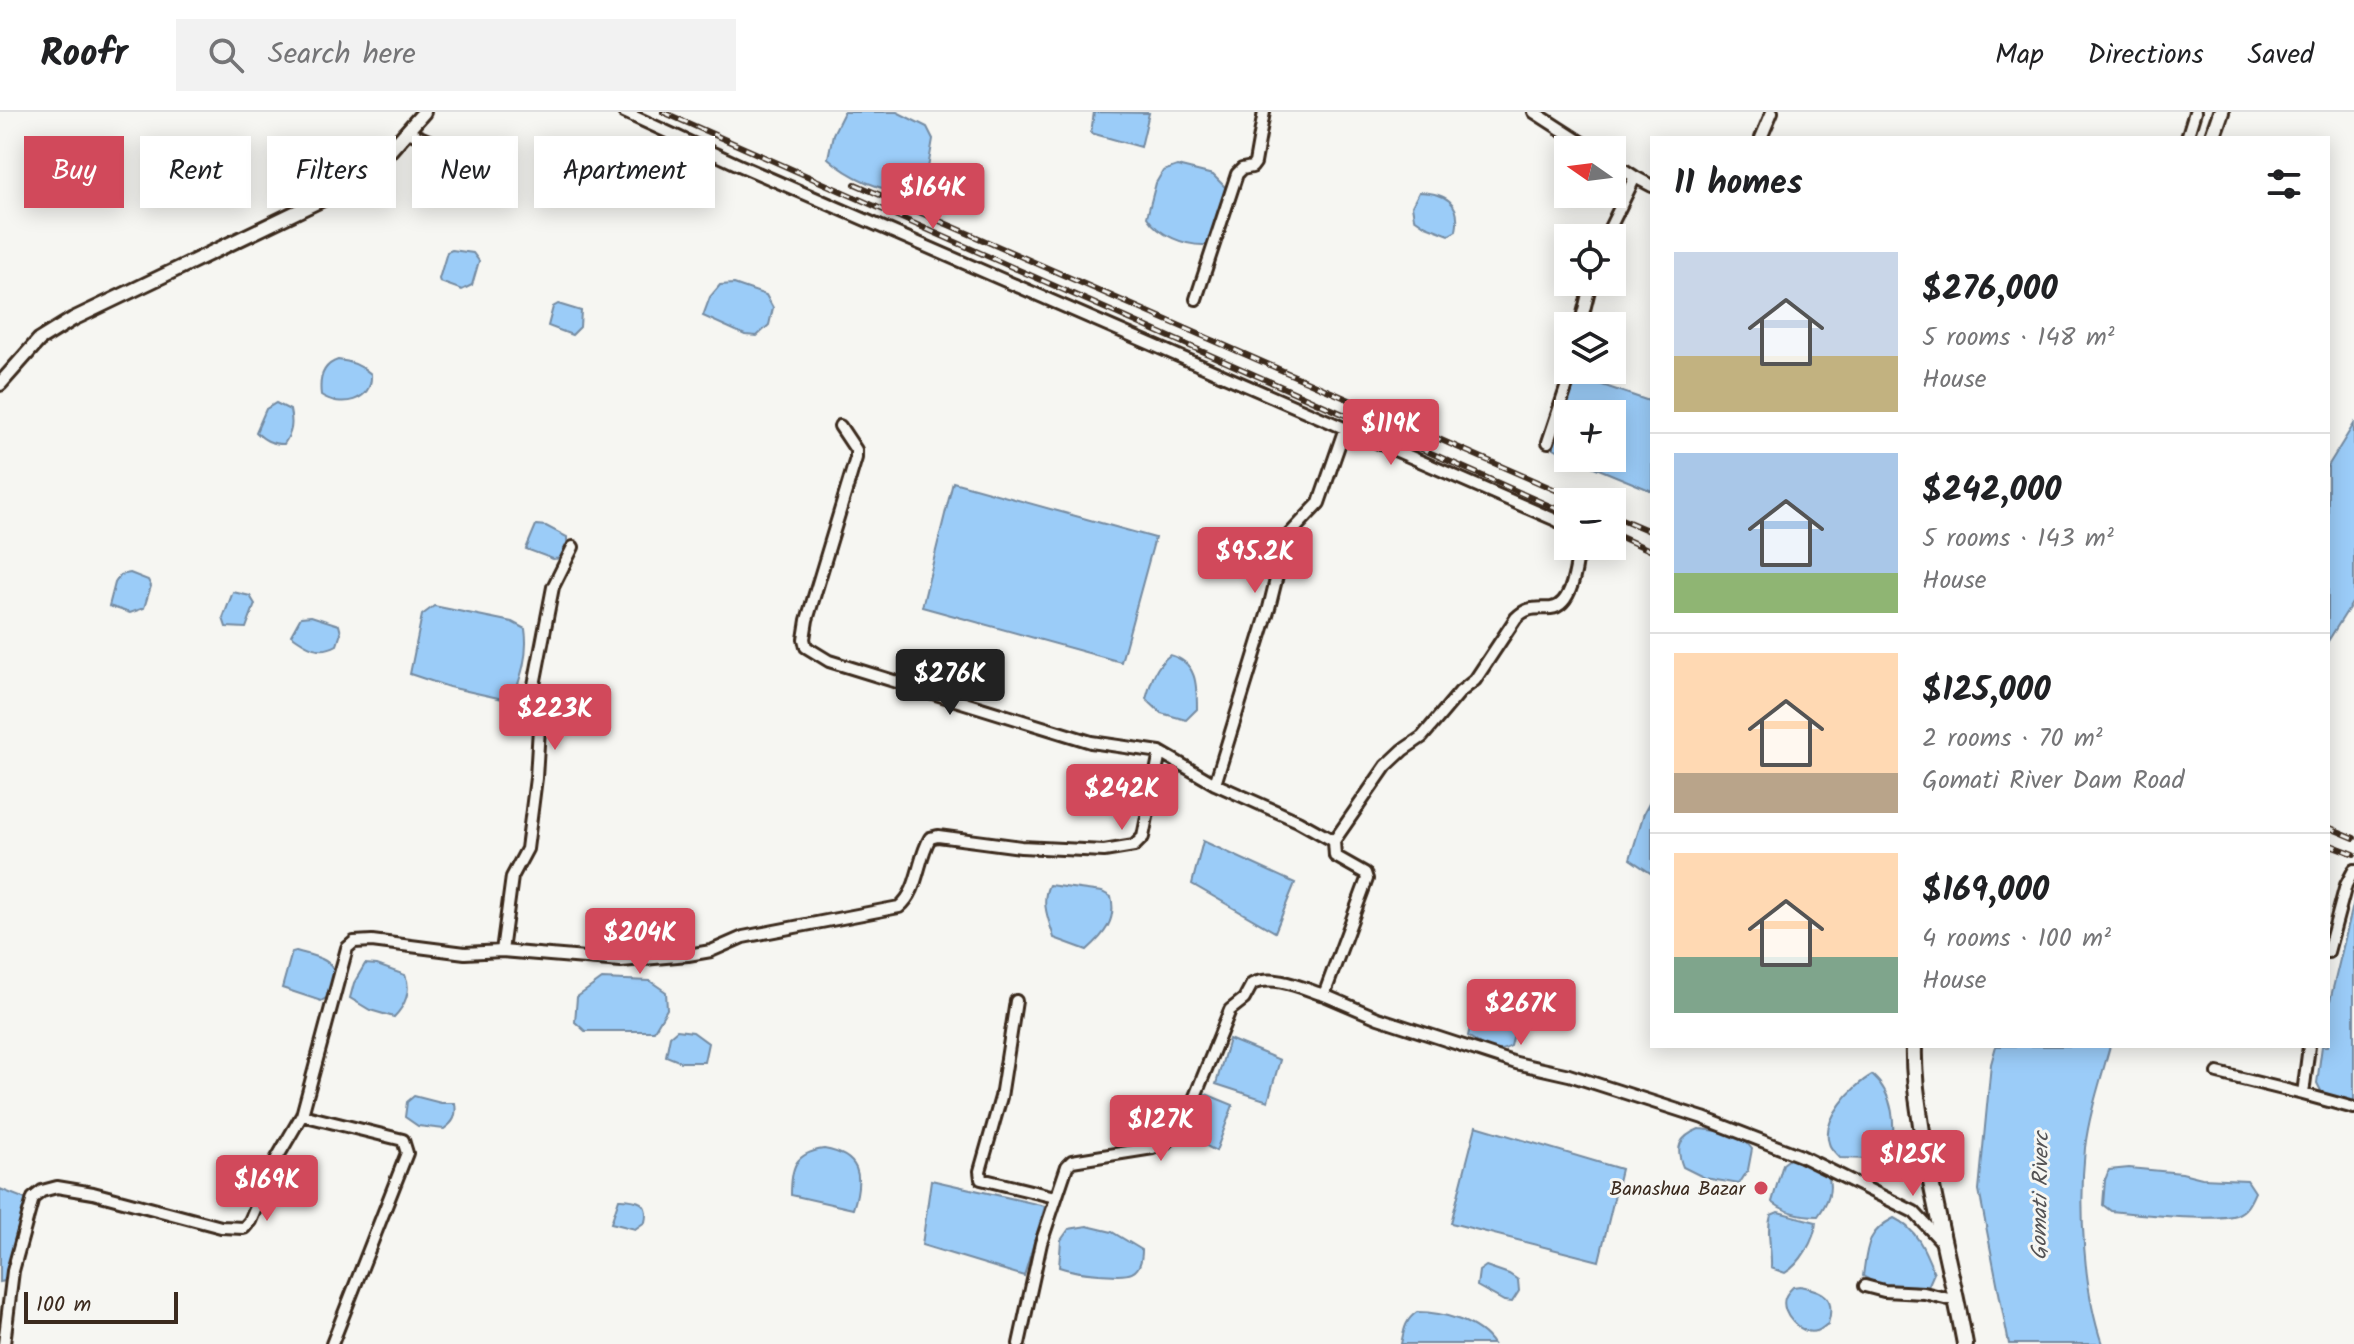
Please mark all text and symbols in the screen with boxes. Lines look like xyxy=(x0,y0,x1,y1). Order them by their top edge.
search box xyxy=(176,19,736,91)
text: Roofr xyxy=(40,25,128,85)
text: Search here xyxy=(268,31,416,79)
icon: search xyxy=(204,33,248,77)
text: Map xyxy=(1995,33,2044,78)
text: Directions xyxy=(2088,33,2204,78)
text: Saved xyxy=(2248,33,2314,78)
chip: Buy xyxy=(24,136,124,208)
chip: Rent xyxy=(140,136,251,208)
chip: Filters xyxy=(267,136,396,208)
chip: New xyxy=(412,136,518,208)
chip: Apartment xyxy=(534,136,715,208)
north arrow xyxy=(1554,136,1626,208)
map controls xyxy=(1554,136,1626,560)
text: 11 homes xyxy=(1674,157,1803,211)
icon: filters xyxy=(2262,162,2306,206)
pin: $164K xyxy=(877,163,989,231)
text: $164K xyxy=(899,168,967,210)
button: locate xyxy=(1554,224,1626,296)
text: $276,000 xyxy=(1922,263,2058,317)
icon: home xyxy=(1738,284,1834,380)
button: layers xyxy=(1554,312,1626,384)
text: 5 rooms · 148 m² xyxy=(1922,317,2115,359)
text: House xyxy=(1922,359,1986,401)
pin: $119K xyxy=(1335,399,1447,467)
button: + xyxy=(1554,400,1626,472)
text: $119K xyxy=(1361,404,1421,446)
text: $242,000 xyxy=(1922,464,2062,518)
icon: home xyxy=(1738,485,1834,581)
button: − xyxy=(1554,488,1626,560)
text: 5 rooms · 143 m² xyxy=(1922,518,2114,560)
pin: $95.2K xyxy=(1190,527,1320,595)
text: $95.2K xyxy=(1216,532,1294,574)
text: House xyxy=(1922,560,1986,602)
pin: $276K xyxy=(894,649,1006,717)
text: $276K xyxy=(914,654,986,696)
text: $125,000 xyxy=(1922,664,2051,718)
pin: $223K xyxy=(499,684,611,752)
icon: home xyxy=(1738,685,1834,781)
text: $223K xyxy=(517,689,593,731)
text: 2 rooms · 70 m² xyxy=(1922,718,2103,760)
text: Gomati River Dam Road xyxy=(1922,760,2185,802)
pin: $242K xyxy=(1066,764,1178,832)
text: $242K xyxy=(1084,769,1160,811)
text: $169,000 xyxy=(1922,864,2049,918)
icon: home xyxy=(1738,885,1834,981)
pin: $204K xyxy=(584,908,696,976)
text: $204K xyxy=(603,913,677,955)
text: 4 rooms · 100 m² xyxy=(1922,918,2111,960)
text: House xyxy=(1922,960,1986,1002)
pin: $267K xyxy=(1465,979,1577,1047)
text: $267K xyxy=(1485,984,1557,1026)
pin: $127K xyxy=(1105,1095,1217,1163)
text: $127K xyxy=(1128,1100,1194,1142)
water label: Gomati Riverc xyxy=(2023,1129,2060,1260)
pin: $125K xyxy=(1857,1130,1969,1198)
text: $125K xyxy=(1879,1135,1947,1177)
pin: $169K xyxy=(211,1155,323,1223)
text: $169K xyxy=(234,1160,300,1202)
place label: Banashua Bazar xyxy=(1610,1174,1746,1206)
marker: Banashua Bazar xyxy=(1752,1179,1770,1197)
scale bar xyxy=(24,1288,178,1324)
text: 100 m xyxy=(36,1288,91,1323)

